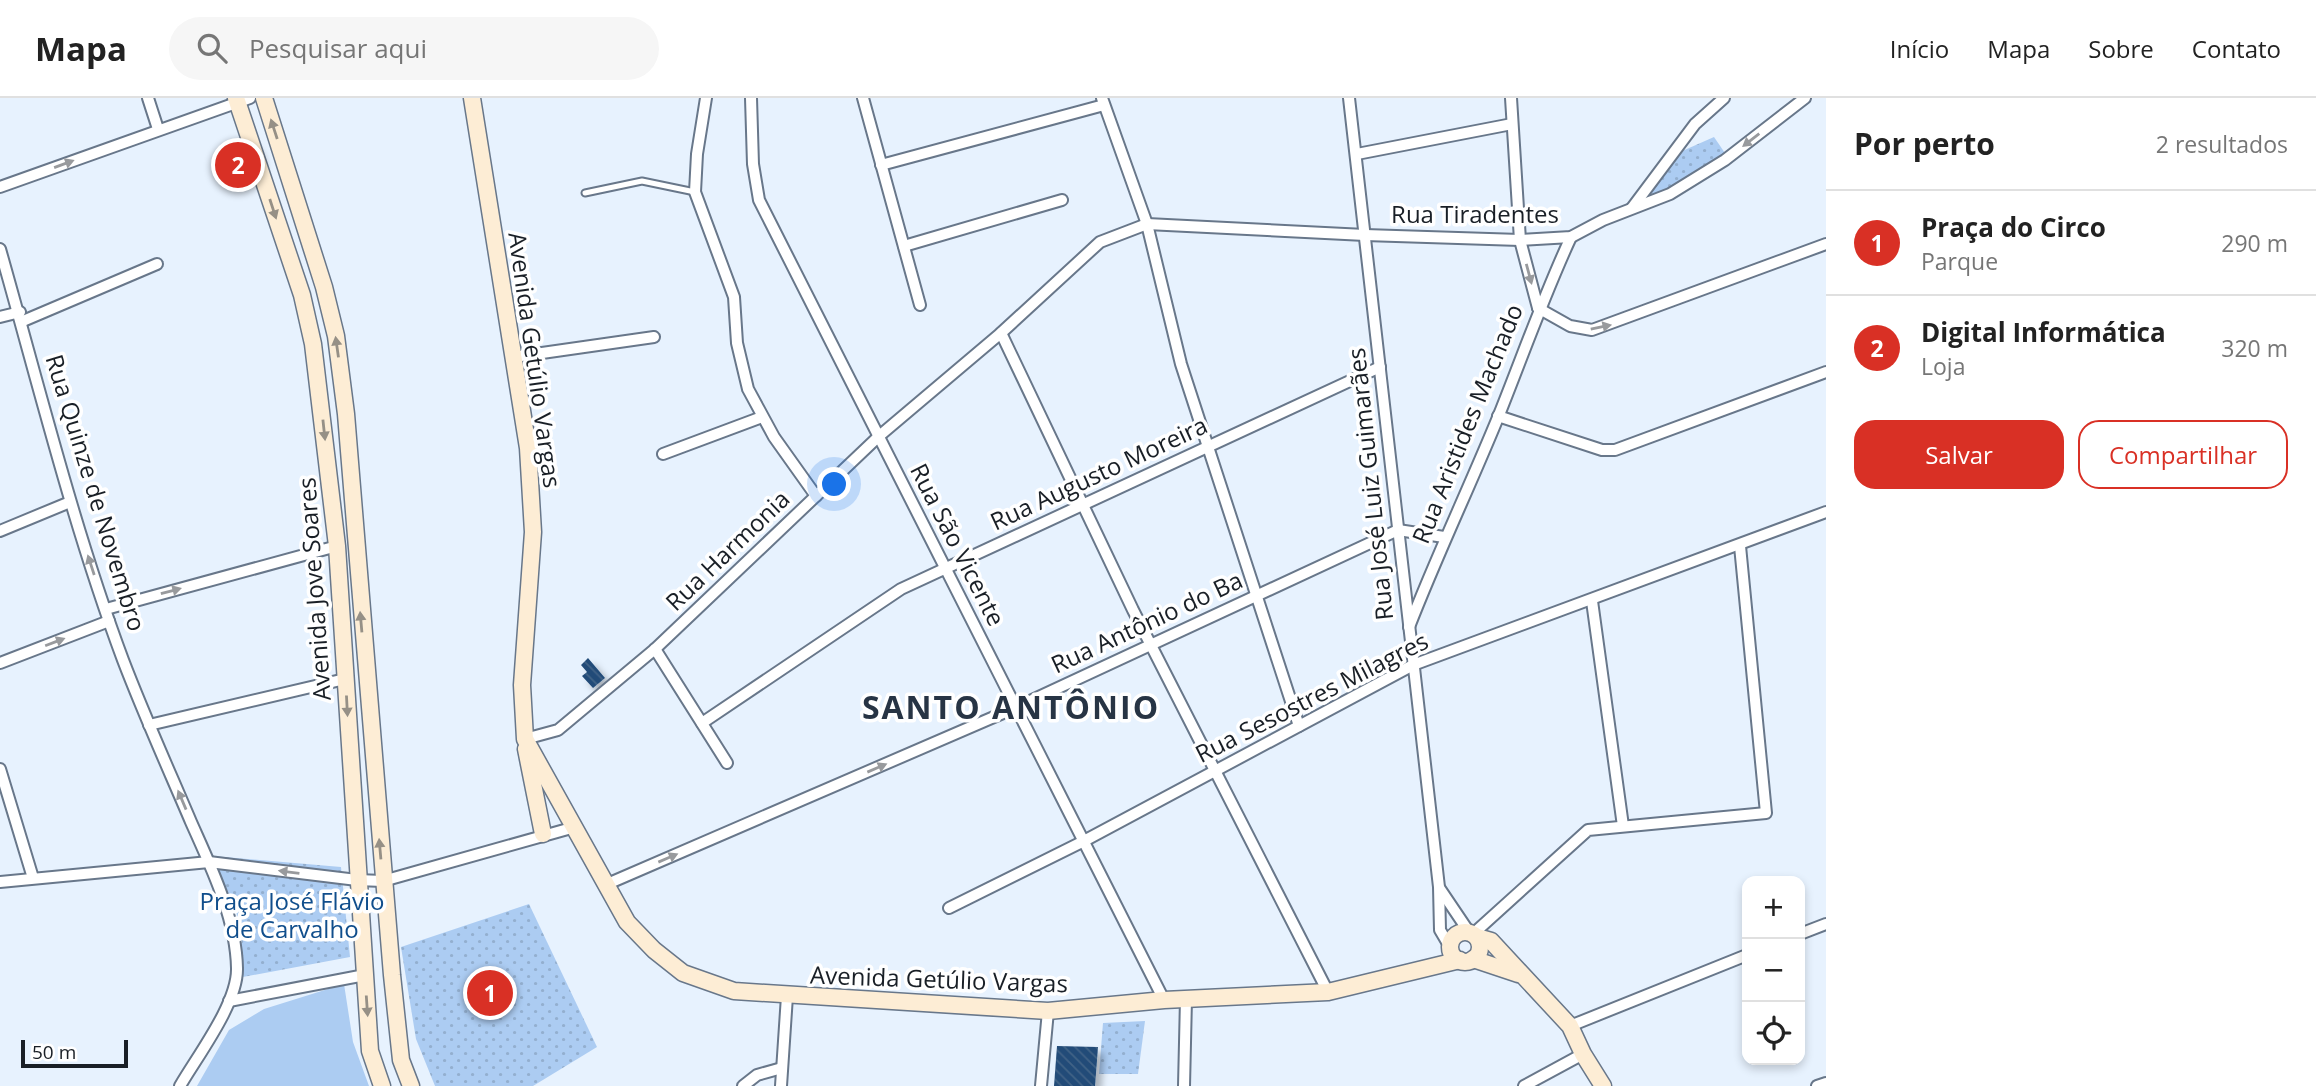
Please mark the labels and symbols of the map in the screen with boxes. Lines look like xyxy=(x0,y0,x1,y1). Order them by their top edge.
one-way arrow xyxy=(268,118,278,139)
one-way arrow xyxy=(1742,132,1760,146)
pin: 2 xyxy=(215,139,261,191)
one-way arrow xyxy=(54,158,75,169)
street label: Rua Tiradentes xyxy=(1391,197,1559,230)
one-way arrow xyxy=(268,199,279,220)
street label: Avenida Getúlio Vargas xyxy=(501,230,570,490)
one-way arrow xyxy=(1524,263,1535,285)
street label: Rua Aristides Machado xyxy=(1403,299,1530,548)
one-way arrow xyxy=(1590,322,1612,333)
one-way arrow xyxy=(332,336,343,358)
street label: Rua José Luiz Guimarães xyxy=(1339,346,1400,622)
street label: Rua Quinze de Novembro xyxy=(39,350,154,635)
street label: Rua Augusto Moreira xyxy=(984,408,1212,537)
one-way arrow xyxy=(319,419,330,441)
street label: Rua São Vicente xyxy=(903,457,1014,631)
your location xyxy=(817,467,851,501)
street label: Avenida Jove Soares xyxy=(289,476,338,702)
street label: Rua Harmonia xyxy=(658,482,796,618)
one-way arrow xyxy=(85,554,96,575)
street label: Rua Antônio do Ba xyxy=(1045,563,1247,680)
one-way arrow xyxy=(161,586,182,596)
one-way arrow xyxy=(355,611,366,633)
street label: Rua Sesostres Milagres xyxy=(1189,624,1433,770)
one-way arrow xyxy=(44,636,65,647)
district label: SANTO ANTÔNIO xyxy=(862,685,1160,728)
one-way arrow xyxy=(341,695,352,717)
one-way arrow xyxy=(867,762,887,774)
one-way arrow xyxy=(176,790,188,810)
one-way arrow xyxy=(375,838,386,860)
one-way arrow xyxy=(658,852,678,864)
one-way arrow xyxy=(278,867,300,878)
park label: Praça José Flávio de Carvalho xyxy=(200,884,384,945)
street label: Avenida Getúlio Vargas xyxy=(810,958,1069,999)
pin: 1 xyxy=(467,967,513,1019)
one-way arrow xyxy=(362,995,373,1017)
scale bar xyxy=(21,1037,128,1069)

